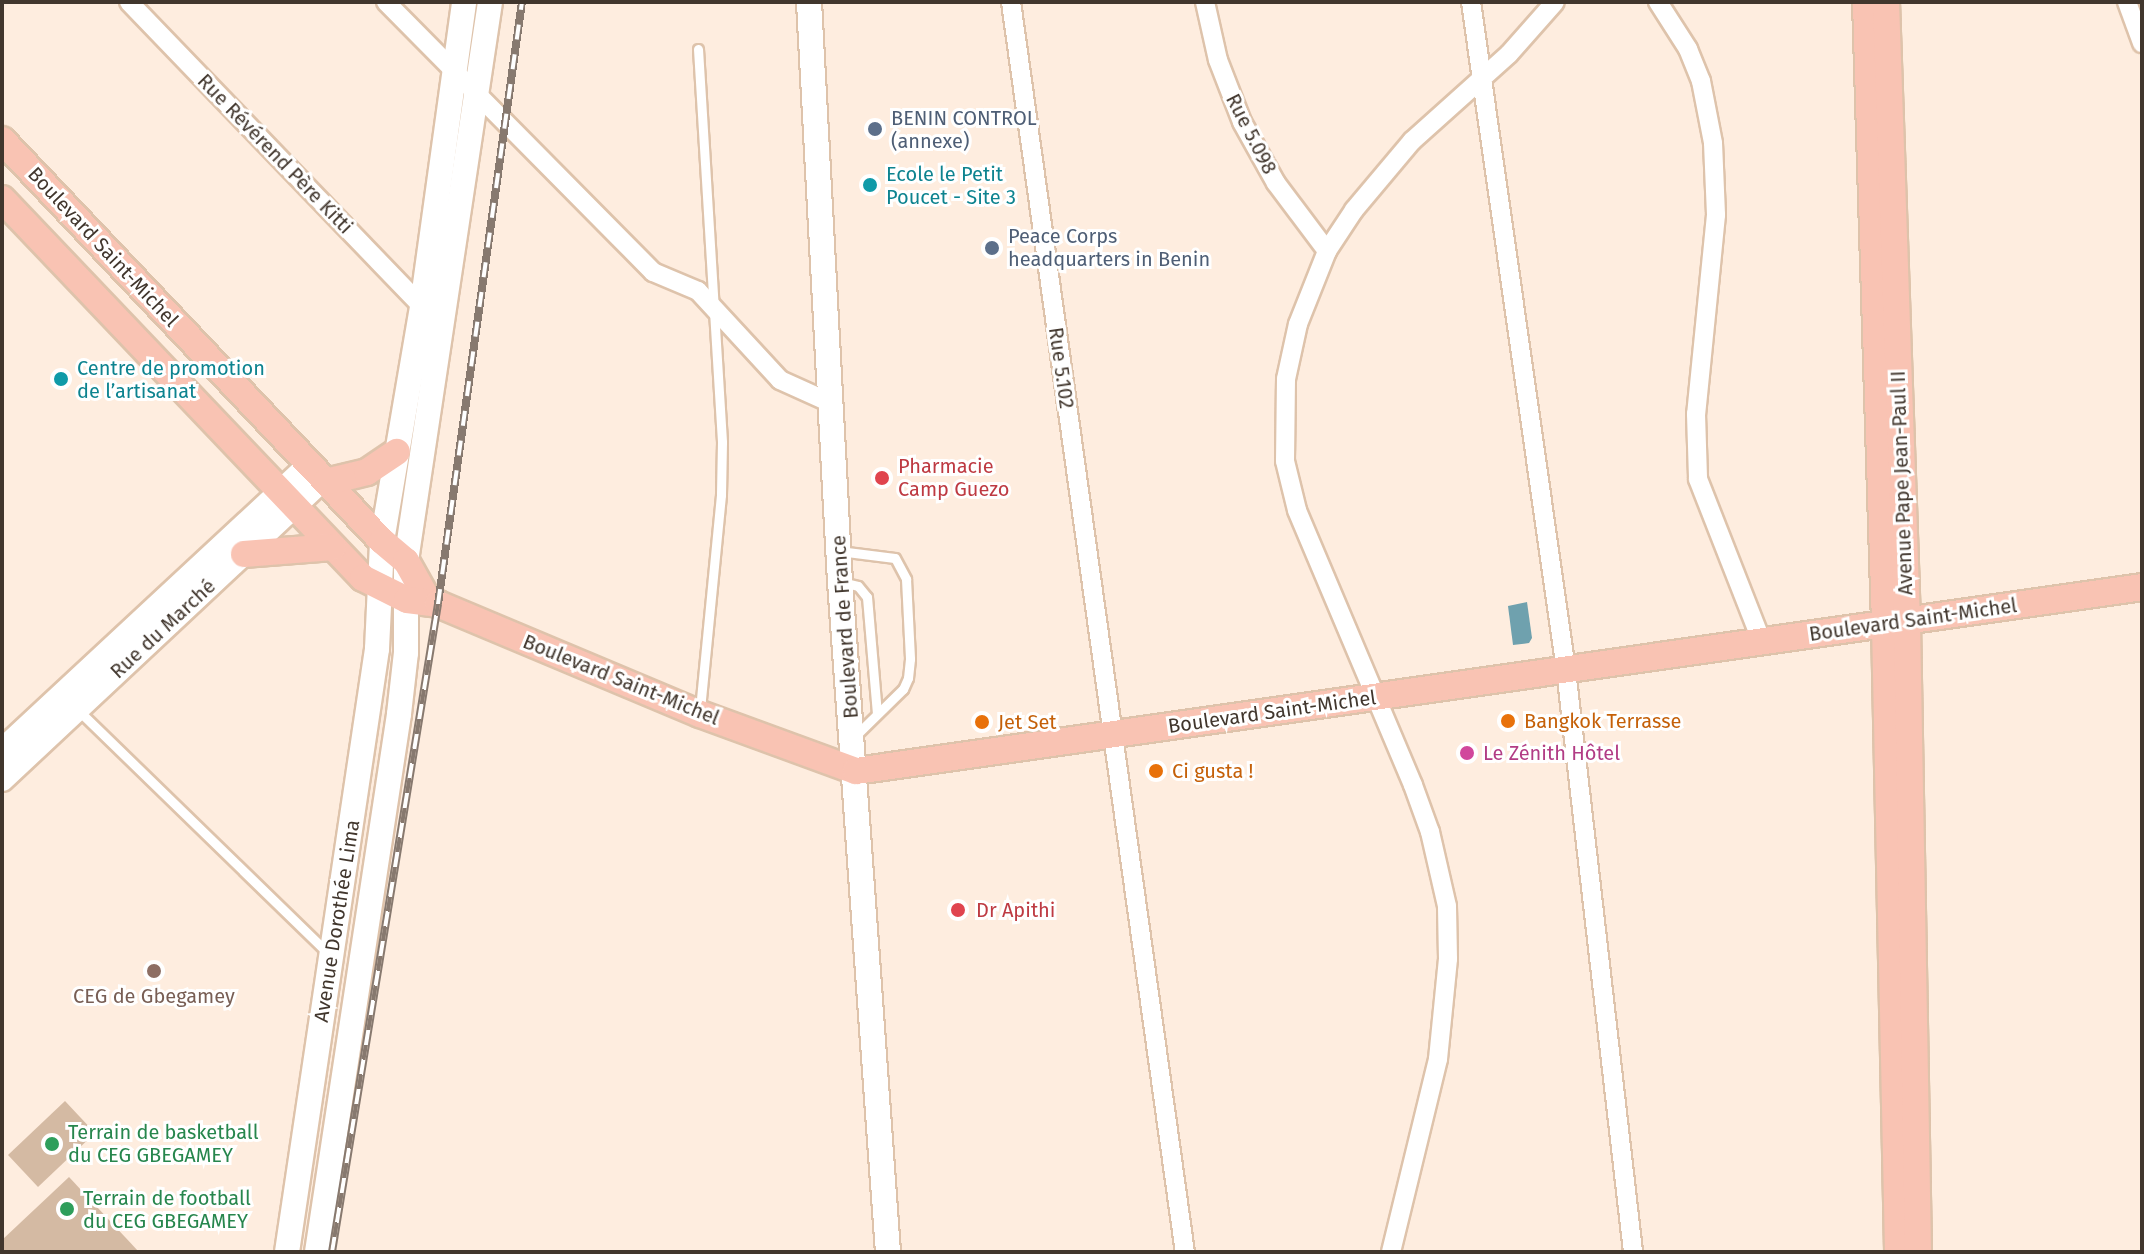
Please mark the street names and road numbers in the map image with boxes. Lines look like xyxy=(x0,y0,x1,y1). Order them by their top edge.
street label: Rue Révérend Père Kitti xyxy=(192,69,358,239)
street label: Rue 5.098 xyxy=(1221,90,1281,178)
street label: Boulevard Saint-Michel xyxy=(23,162,183,332)
street label: Rue 5.102 xyxy=(1043,326,1079,410)
street label: Avenue Pape Jean-Paul II xyxy=(1886,370,1918,596)
street label: Boulevard de France xyxy=(827,534,863,720)
street label: Rue du Marché xyxy=(106,574,220,684)
street label: Boulevard Saint-Michel xyxy=(1808,594,2018,646)
street label: Boulevard Saint-Michel xyxy=(519,630,723,730)
street label: Boulevard Saint-Michel xyxy=(1167,686,1377,738)
street label: Avenue Dorothée Lima xyxy=(309,818,365,1024)

